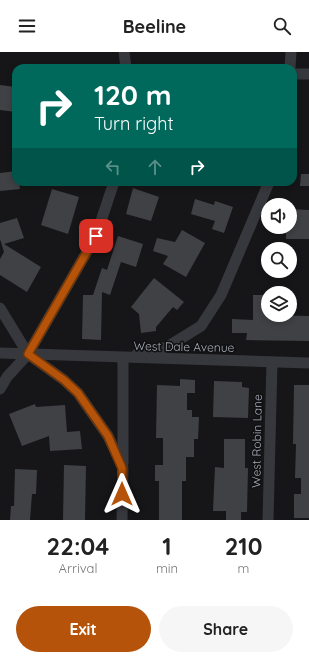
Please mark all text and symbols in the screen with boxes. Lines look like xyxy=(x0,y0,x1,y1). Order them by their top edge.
icon: menu xyxy=(16,15,38,37)
text: Beeline xyxy=(123,15,186,38)
icon: search xyxy=(271,15,293,37)
text: 120 m xyxy=(94,77,172,112)
icon: right xyxy=(28,80,80,132)
text: Turn right xyxy=(94,112,174,135)
icon: left xyxy=(102,156,124,178)
icon: ahead xyxy=(144,156,166,178)
icon: right xyxy=(186,156,208,178)
map controls xyxy=(261,198,297,322)
button: sound xyxy=(261,198,297,234)
pin xyxy=(79,219,113,253)
icon: arrive xyxy=(85,225,107,247)
button: search xyxy=(261,242,297,278)
button: layers xyxy=(261,286,297,322)
street label: West Dale Avenue xyxy=(133,338,235,355)
street label: West Robin Lane xyxy=(248,394,265,488)
position arrow xyxy=(101,473,143,515)
text: 22:04 xyxy=(47,531,109,561)
text: 1 xyxy=(162,531,172,561)
text: 210 xyxy=(225,531,262,561)
text: Arrival xyxy=(58,560,97,576)
text: min xyxy=(156,560,178,576)
text: m xyxy=(238,560,249,576)
button: Exit xyxy=(16,606,151,652)
button: Share xyxy=(159,606,293,652)

